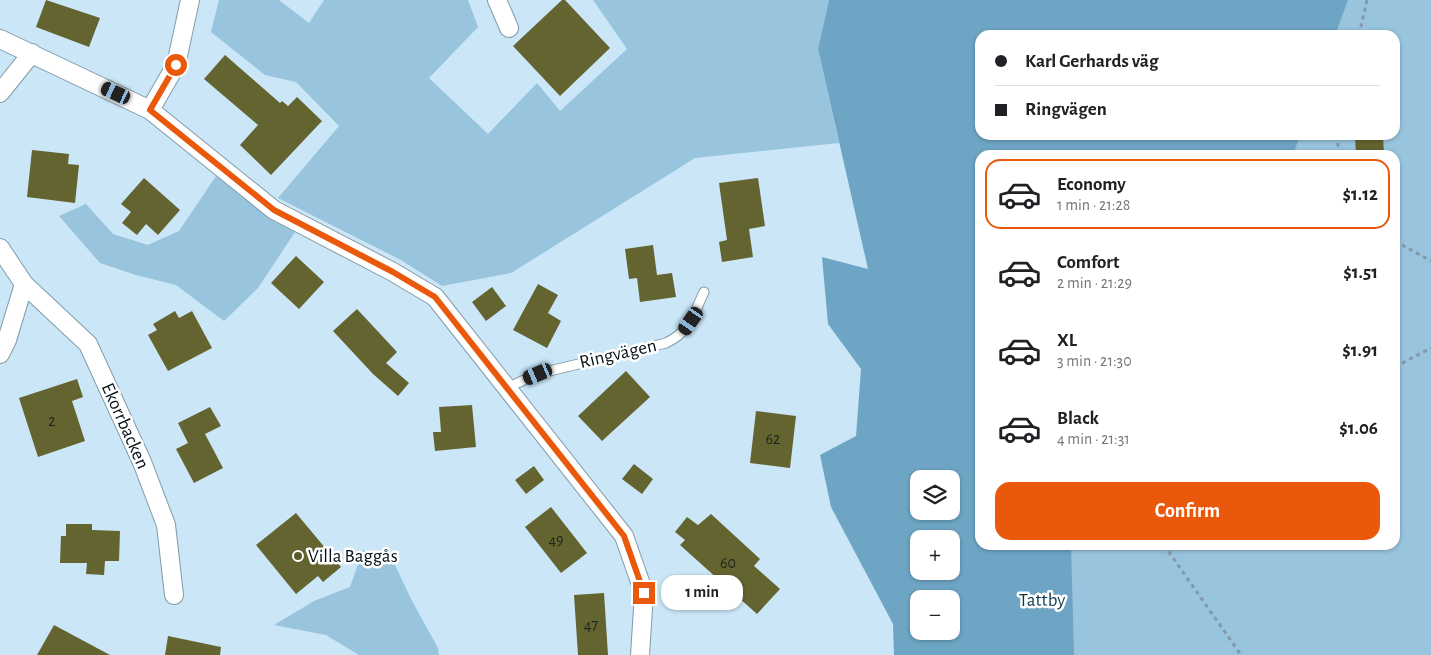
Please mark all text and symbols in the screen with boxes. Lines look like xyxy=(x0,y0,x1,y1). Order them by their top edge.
text: Karl Gerhards väg xyxy=(1025,52,1158,71)
route start xyxy=(165,54,187,76)
car xyxy=(99,80,132,106)
text: Ringvägen xyxy=(1025,100,1107,119)
icon: car xyxy=(997,172,1042,217)
text: Economy xyxy=(1057,175,1126,194)
text: $1.12 xyxy=(1342,185,1378,204)
text: 1 min · 21:28 xyxy=(1057,197,1130,213)
icon: car xyxy=(997,250,1042,295)
text: Comfort xyxy=(1057,253,1119,272)
text: $1.51 xyxy=(1343,263,1378,282)
text: 2 min · 21:29 xyxy=(1057,275,1132,291)
car xyxy=(676,304,705,338)
icon: car xyxy=(997,328,1042,373)
text: XL xyxy=(1057,331,1077,350)
street label: Ringvägen xyxy=(578,336,658,372)
text: $1.91 xyxy=(1342,341,1378,360)
text: 3 min · 21:30 xyxy=(1057,353,1132,369)
car xyxy=(521,361,554,387)
street label: Ekorrbacken xyxy=(98,380,152,472)
icon: car xyxy=(997,406,1042,451)
text: Black xyxy=(1057,409,1099,428)
house number: 2 xyxy=(48,413,56,429)
text: $1.06 xyxy=(1339,419,1378,438)
house number: 62 xyxy=(766,431,780,447)
text: 4 min · 21:31 xyxy=(1057,431,1130,447)
map controls xyxy=(910,470,960,640)
button: layers xyxy=(910,470,960,520)
button: Confirm xyxy=(995,482,1380,540)
button: + xyxy=(910,530,960,580)
house number: 49 xyxy=(548,532,564,548)
place label: Villa Baggås xyxy=(308,547,398,566)
marker: Villa Baggås xyxy=(292,550,304,562)
house number: 60 xyxy=(720,555,736,571)
callout: 1 min xyxy=(662,576,744,610)
route end xyxy=(633,582,655,604)
text: 1 min xyxy=(685,584,719,600)
button: − xyxy=(910,590,960,640)
park label: Tattby xyxy=(1019,591,1065,610)
house number: 47 xyxy=(584,617,599,633)

